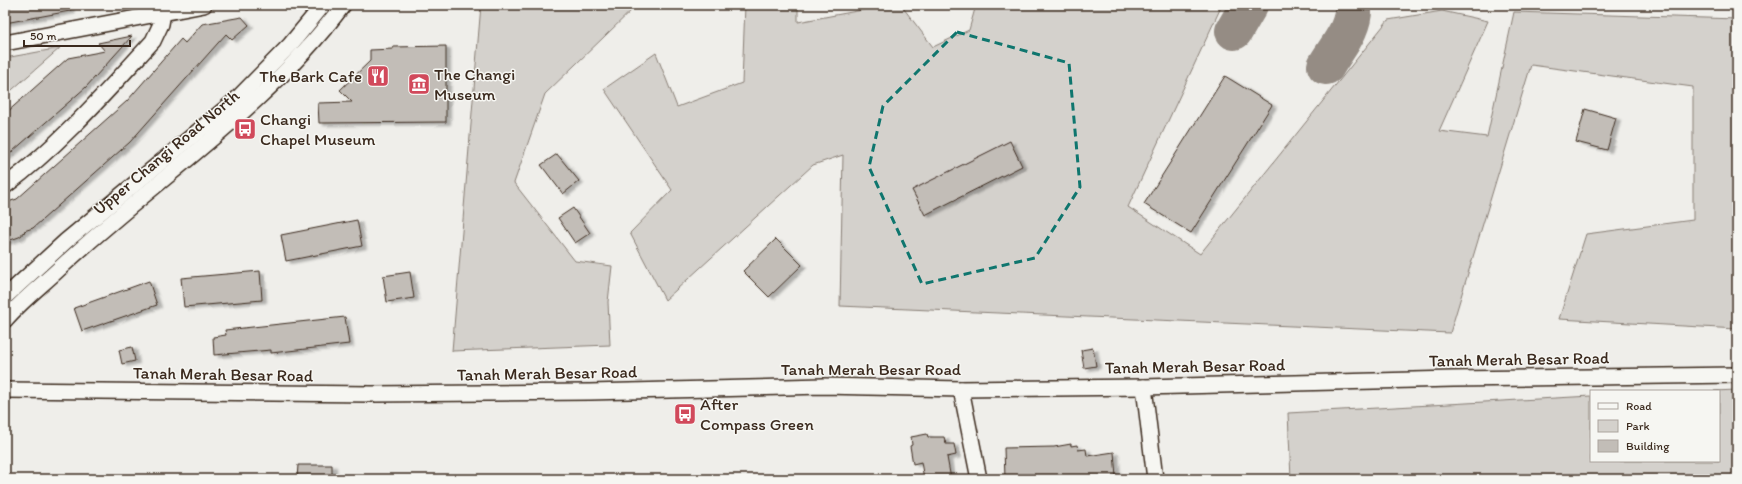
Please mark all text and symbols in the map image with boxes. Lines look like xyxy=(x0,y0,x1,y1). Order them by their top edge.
scale bar xyxy=(24,22,130,48)
text: 50 m xyxy=(30,29,56,43)
restaurant icon: The Bark Cafe xyxy=(365,63,391,89)
place label: The Changi Museum xyxy=(434,64,515,104)
place label: The Bark Cafe xyxy=(259,66,362,86)
museum icon: The Changi Museum xyxy=(406,71,432,97)
street label: Upper Changi Road North xyxy=(89,85,244,219)
place label: Changi Chapel Museum xyxy=(260,109,376,149)
bus stop icon: Changi Chapel Museum xyxy=(232,116,258,142)
street label: Tanah Merah Besar Road xyxy=(1429,347,1610,371)
street label: Tanah Merah Besar Road xyxy=(1105,354,1286,378)
street label: Tanah Merah Besar Road xyxy=(781,359,962,379)
street label: Tanah Merah Besar Road xyxy=(457,361,638,385)
street label: Tanah Merah Besar Road xyxy=(133,362,314,386)
legend xyxy=(1590,390,1720,462)
place label: After Compass Green xyxy=(700,394,814,434)
text: Road xyxy=(1626,399,1652,413)
bus stop icon: After Compass Green xyxy=(672,401,698,427)
text: Park xyxy=(1626,419,1650,433)
text: Building xyxy=(1626,439,1670,453)

